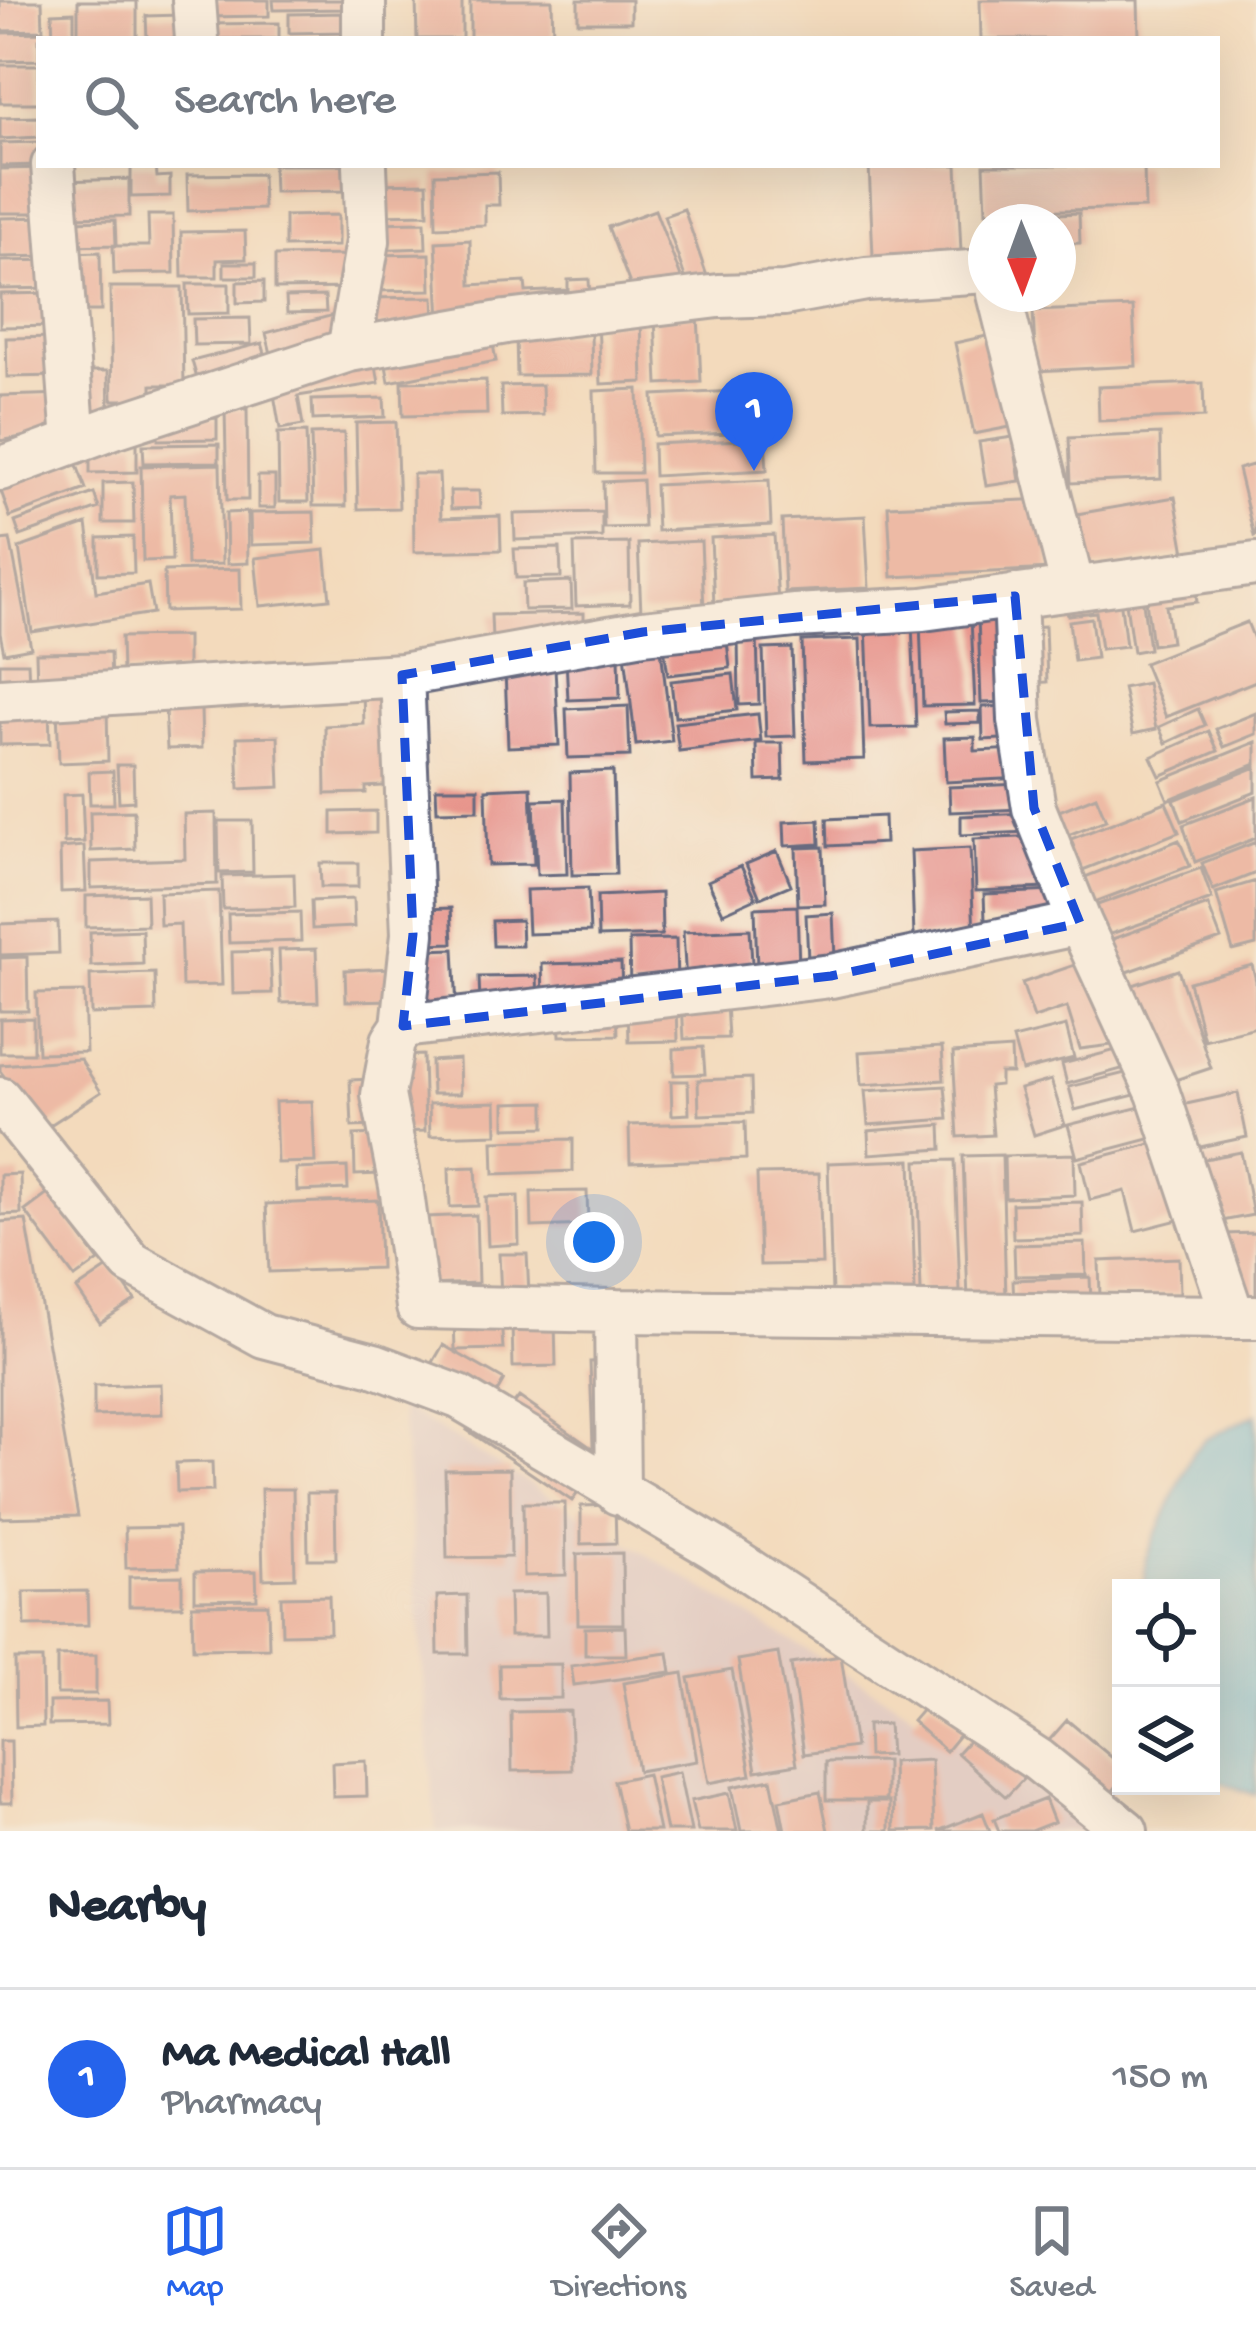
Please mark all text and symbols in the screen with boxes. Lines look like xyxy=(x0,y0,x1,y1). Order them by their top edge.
search box xyxy=(36,36,1220,168)
icon: search xyxy=(78,69,144,135)
text: Search here xyxy=(174,76,396,129)
north arrow xyxy=(968,204,1076,312)
pin: 1 xyxy=(715,372,793,471)
your location xyxy=(564,1212,624,1272)
map controls xyxy=(1112,1579,1220,1795)
button: locate xyxy=(1112,1579,1220,1687)
button: layers xyxy=(1112,1687,1220,1795)
text: Nearby xyxy=(48,1879,206,1939)
text: Ma Medical Hall xyxy=(162,2029,451,2082)
text: 1 xyxy=(79,2056,95,2102)
text: 150 m xyxy=(1113,2056,1208,2102)
text: Pharmacy xyxy=(162,2082,322,2128)
tab: Map xyxy=(162,2198,228,2308)
tab: Directions xyxy=(552,2198,686,2308)
tab: Saved xyxy=(1010,2198,1094,2308)

